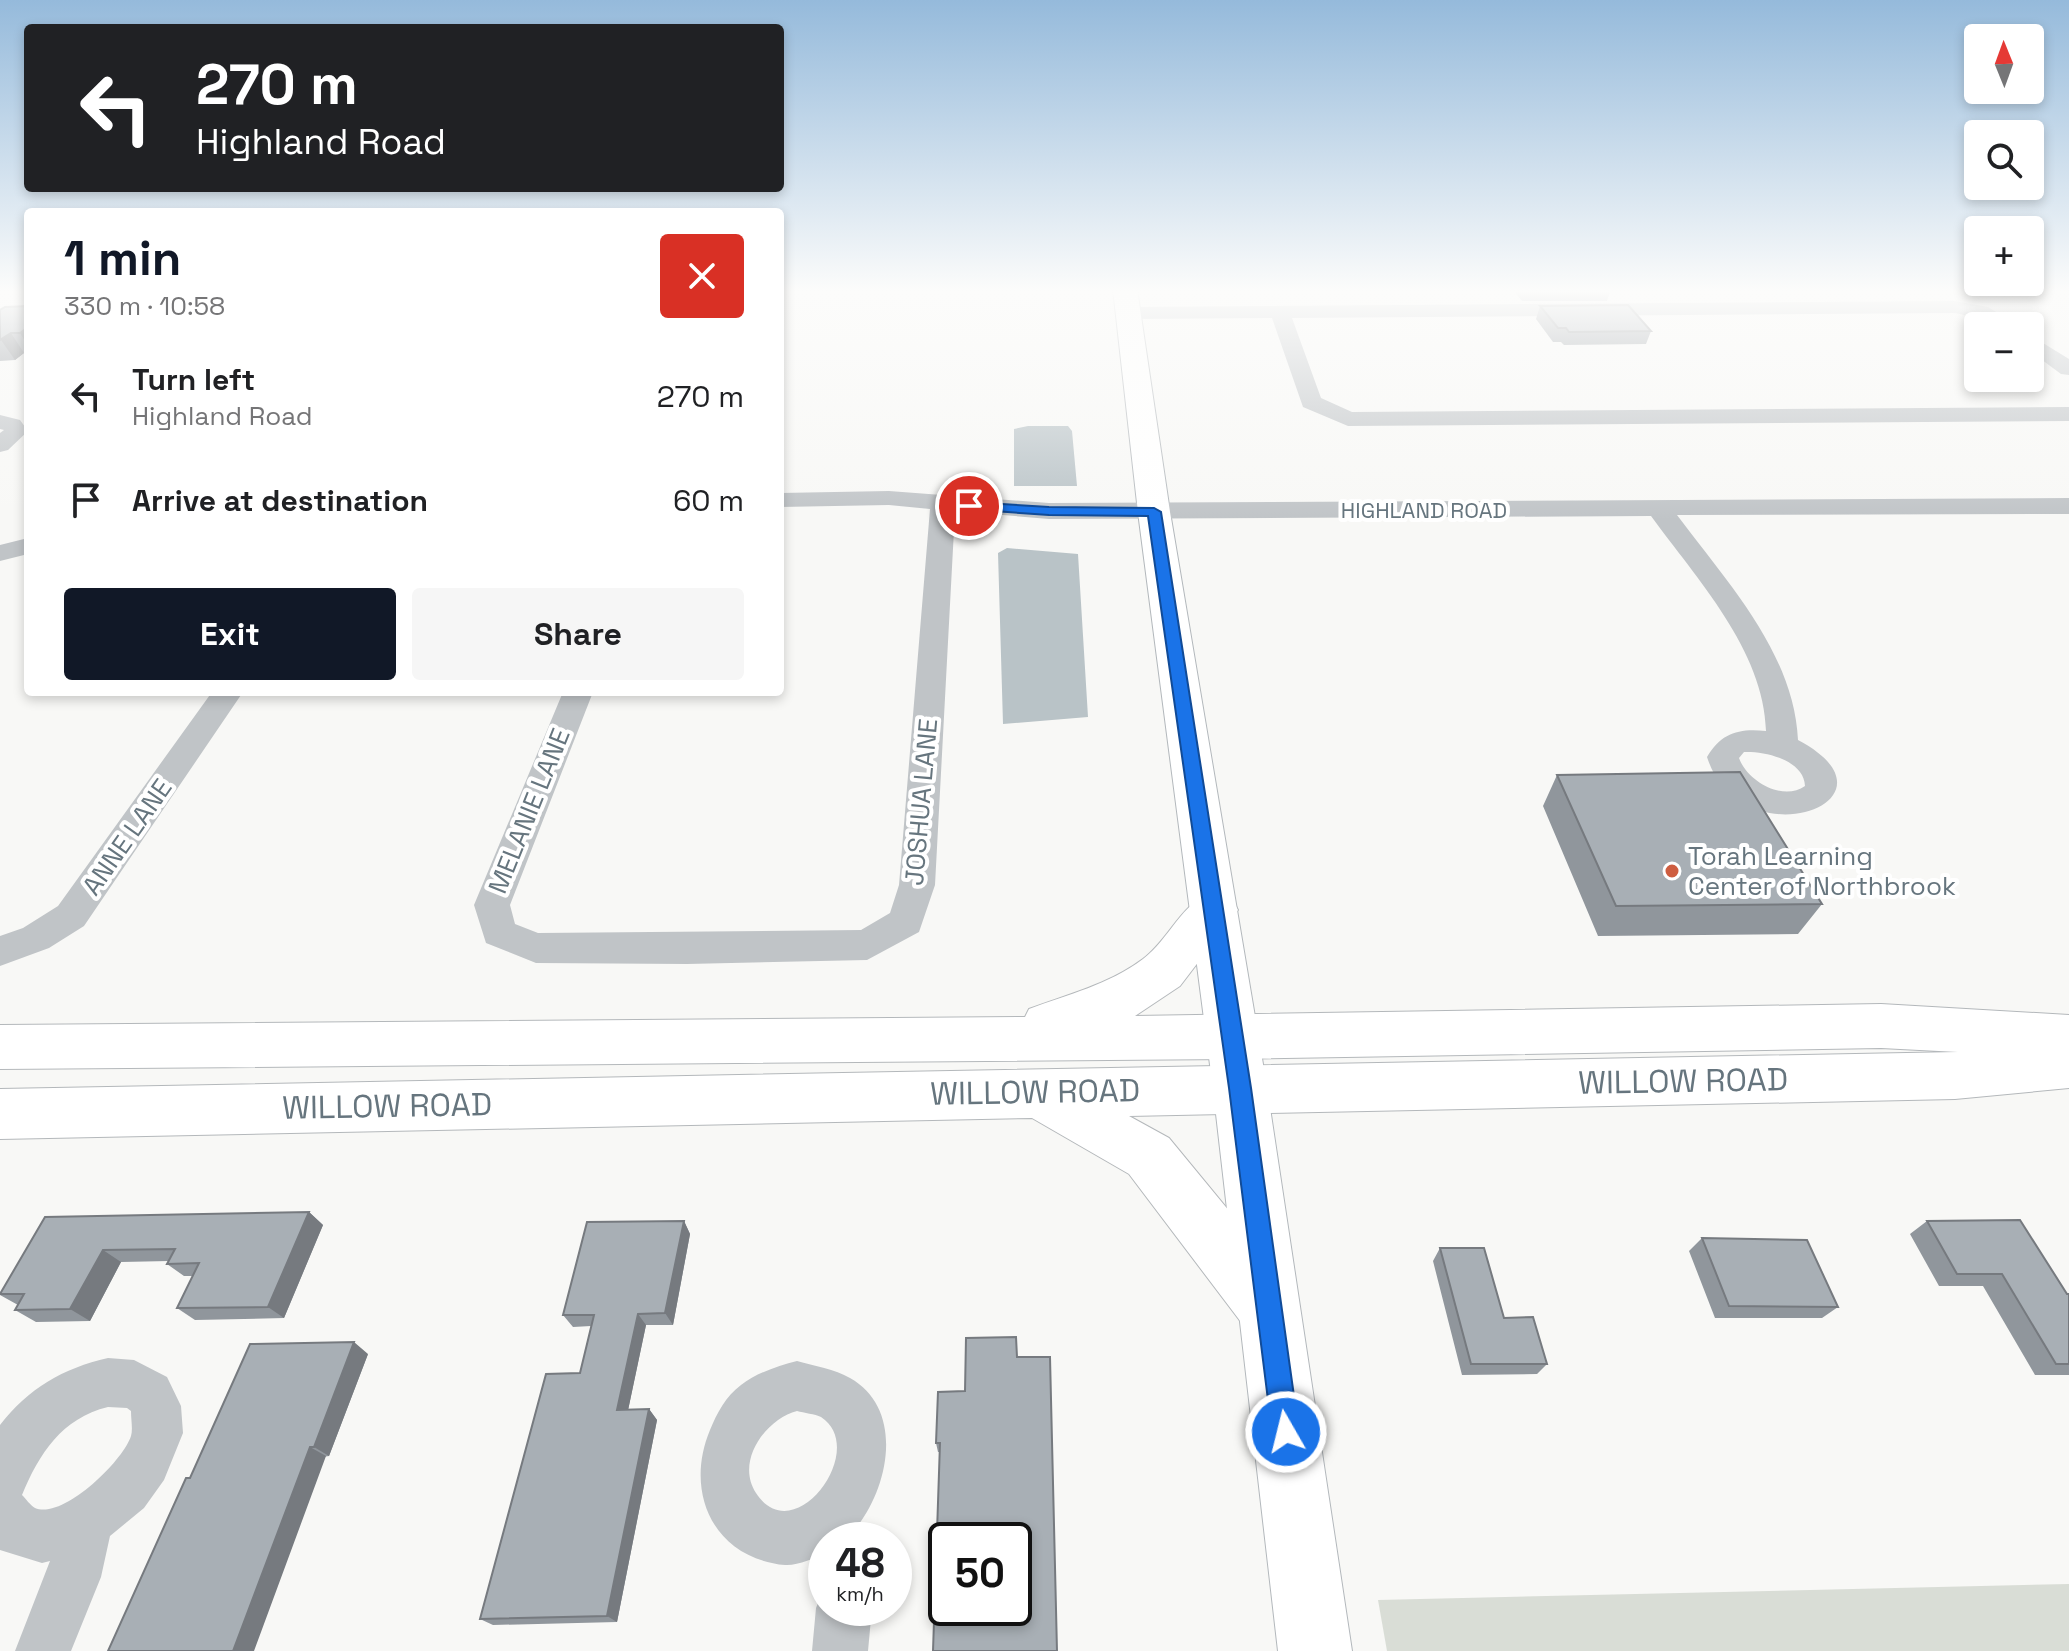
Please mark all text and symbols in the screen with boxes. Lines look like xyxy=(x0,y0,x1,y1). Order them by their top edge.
north arrow xyxy=(1964,24,2044,104)
map controls xyxy=(1964,24,2044,392)
text: 270 m xyxy=(196,49,358,120)
icon: left xyxy=(64,56,168,160)
text: Highland Road xyxy=(196,119,446,165)
button: search xyxy=(1964,120,2044,200)
button: + xyxy=(1964,216,2044,296)
text: 1 min xyxy=(64,228,181,289)
button: close xyxy=(660,234,744,318)
text: 330 m · 10:58 xyxy=(64,289,225,323)
button: − xyxy=(1964,312,2044,392)
text: Turn left xyxy=(132,360,255,399)
icon: left xyxy=(64,374,108,418)
text: 270 m xyxy=(657,377,744,416)
text: Highland Road xyxy=(132,399,313,433)
pin xyxy=(935,472,1003,540)
icon: arrive xyxy=(64,478,108,522)
text: Arrive at destination xyxy=(132,481,428,520)
text: 60 m xyxy=(673,481,744,520)
icon: arrive xyxy=(947,484,991,528)
street label: HIGHLAND ROAD xyxy=(1341,496,1507,524)
button: Exit xyxy=(64,588,396,680)
button: Share xyxy=(412,588,744,680)
street label: JOSHUA LANE xyxy=(897,717,945,887)
street label: MELANIE LANE xyxy=(480,723,578,899)
street label: ANNE LANE xyxy=(74,772,180,902)
place label: Torah Learning Center of Northbrook xyxy=(1688,839,1956,903)
marker: Torah Learning Center of Northbrook xyxy=(1663,862,1681,880)
street label: WILLOW ROAD xyxy=(1578,1059,1788,1103)
street label: WILLOW ROAD xyxy=(930,1070,1140,1114)
street label: WILLOW ROAD xyxy=(282,1084,492,1128)
position arrow xyxy=(1244,1390,1328,1474)
speed limit sign: 50 xyxy=(928,1522,1032,1626)
text: 48 xyxy=(835,1538,885,1589)
text: km/h xyxy=(836,1581,884,1607)

